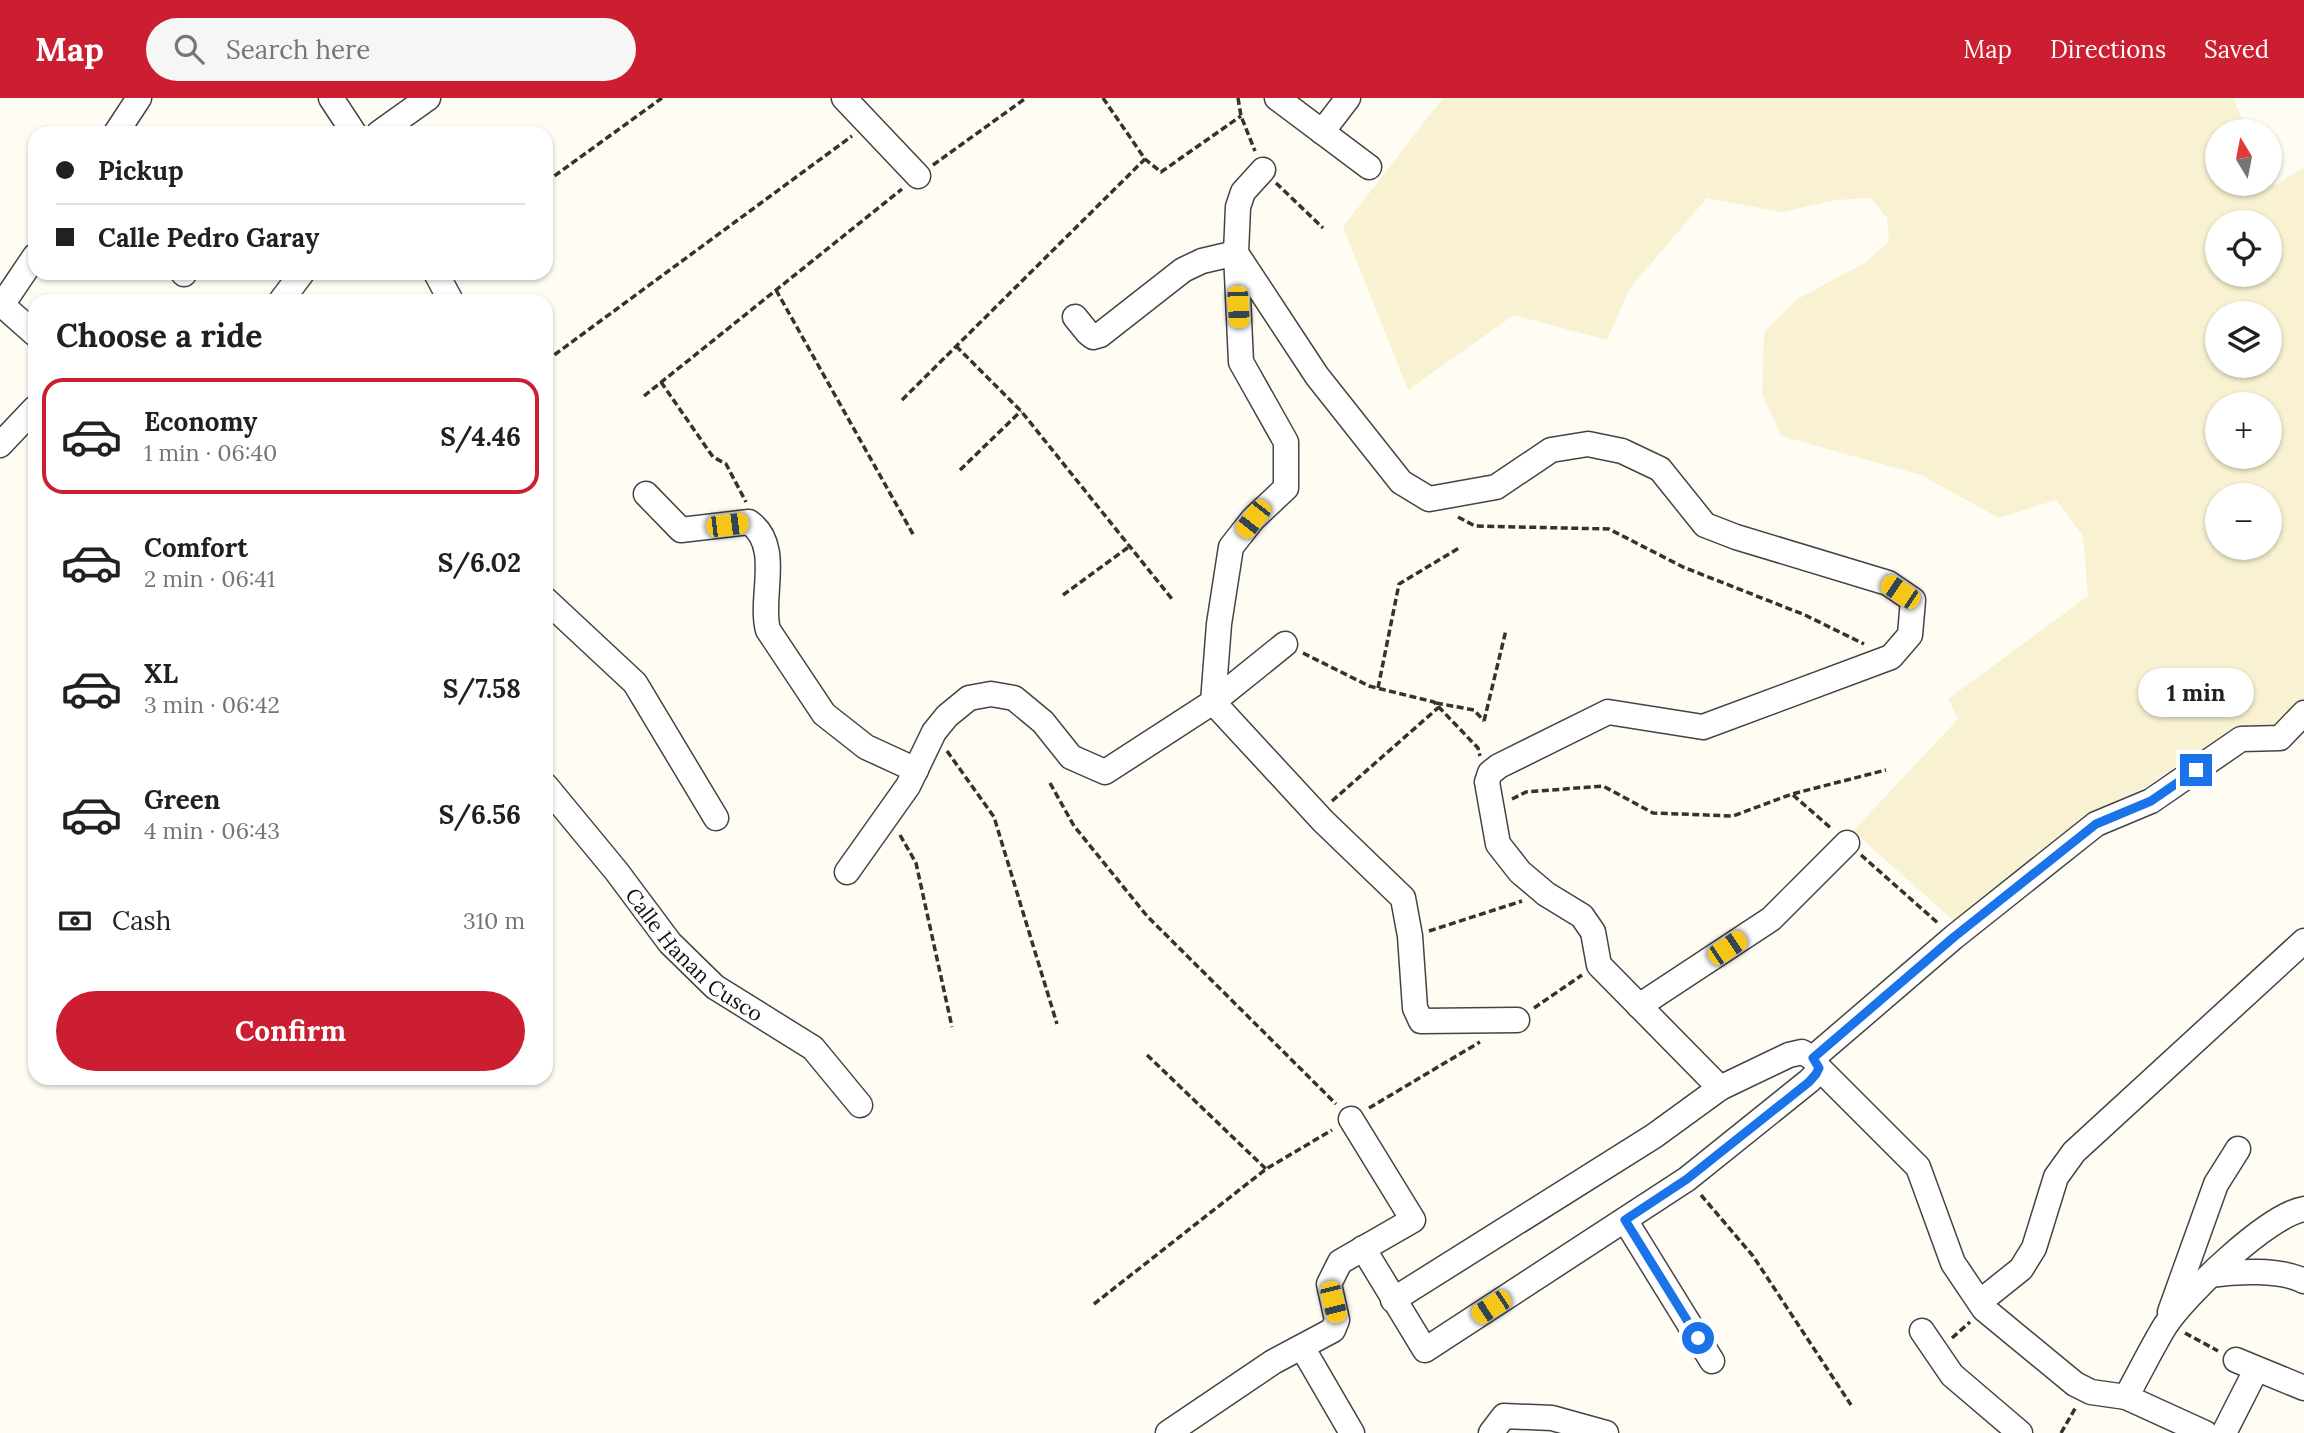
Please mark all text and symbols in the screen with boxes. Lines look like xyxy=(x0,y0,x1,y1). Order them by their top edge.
search box xyxy=(146,18,636,81)
text: Map xyxy=(35,28,104,70)
icon: search xyxy=(170,30,208,68)
text: Search here xyxy=(226,33,370,66)
text: Map xyxy=(1963,34,2012,65)
text: Directions xyxy=(2050,34,2166,65)
text: Saved xyxy=(2204,34,2269,65)
north arrow xyxy=(2205,119,2282,196)
map controls xyxy=(2205,119,2282,560)
text: Pickup xyxy=(98,154,184,187)
button: locate xyxy=(2205,210,2282,287)
text: Calle Pedro Garay xyxy=(98,221,319,254)
car xyxy=(1227,285,1250,329)
button: layers xyxy=(2205,301,2282,378)
text: Choose a ride xyxy=(56,315,263,356)
button: + xyxy=(2205,392,2282,469)
icon: car xyxy=(60,405,123,468)
text: Economy xyxy=(144,405,257,438)
text: S/4.46 xyxy=(440,420,521,453)
text: 1 min · 06:40 xyxy=(144,438,277,467)
button: − xyxy=(2205,483,2282,560)
car xyxy=(1232,496,1275,542)
car xyxy=(705,512,750,538)
icon: car xyxy=(60,531,123,594)
text: Comfort xyxy=(144,531,248,564)
text: S/6.02 xyxy=(438,546,521,579)
text: 2 min · 06:41 xyxy=(144,564,275,593)
car xyxy=(1877,572,1924,612)
icon: car xyxy=(60,657,123,720)
text: XL xyxy=(144,657,178,690)
callout: 1 min xyxy=(2138,668,2254,718)
text: S/7.58 xyxy=(443,672,521,705)
text: 1 min xyxy=(2167,678,2225,707)
text: 3 min · 06:42 xyxy=(144,690,280,719)
route end xyxy=(2180,754,2212,786)
icon: car xyxy=(60,783,123,846)
text: Green xyxy=(144,783,220,816)
text: S/6.56 xyxy=(439,798,521,831)
text: 4 min · 06:43 xyxy=(144,816,280,845)
street label: Calle Hanan Cusco xyxy=(620,882,768,1027)
icon: cash xyxy=(56,902,94,940)
text: Cash xyxy=(112,904,171,937)
text: 310 m xyxy=(463,906,525,935)
car xyxy=(1704,928,1751,968)
button: Confirm xyxy=(56,991,525,1071)
car xyxy=(1318,1279,1349,1325)
car xyxy=(1468,1287,1515,1327)
route start xyxy=(1682,1322,1714,1354)

